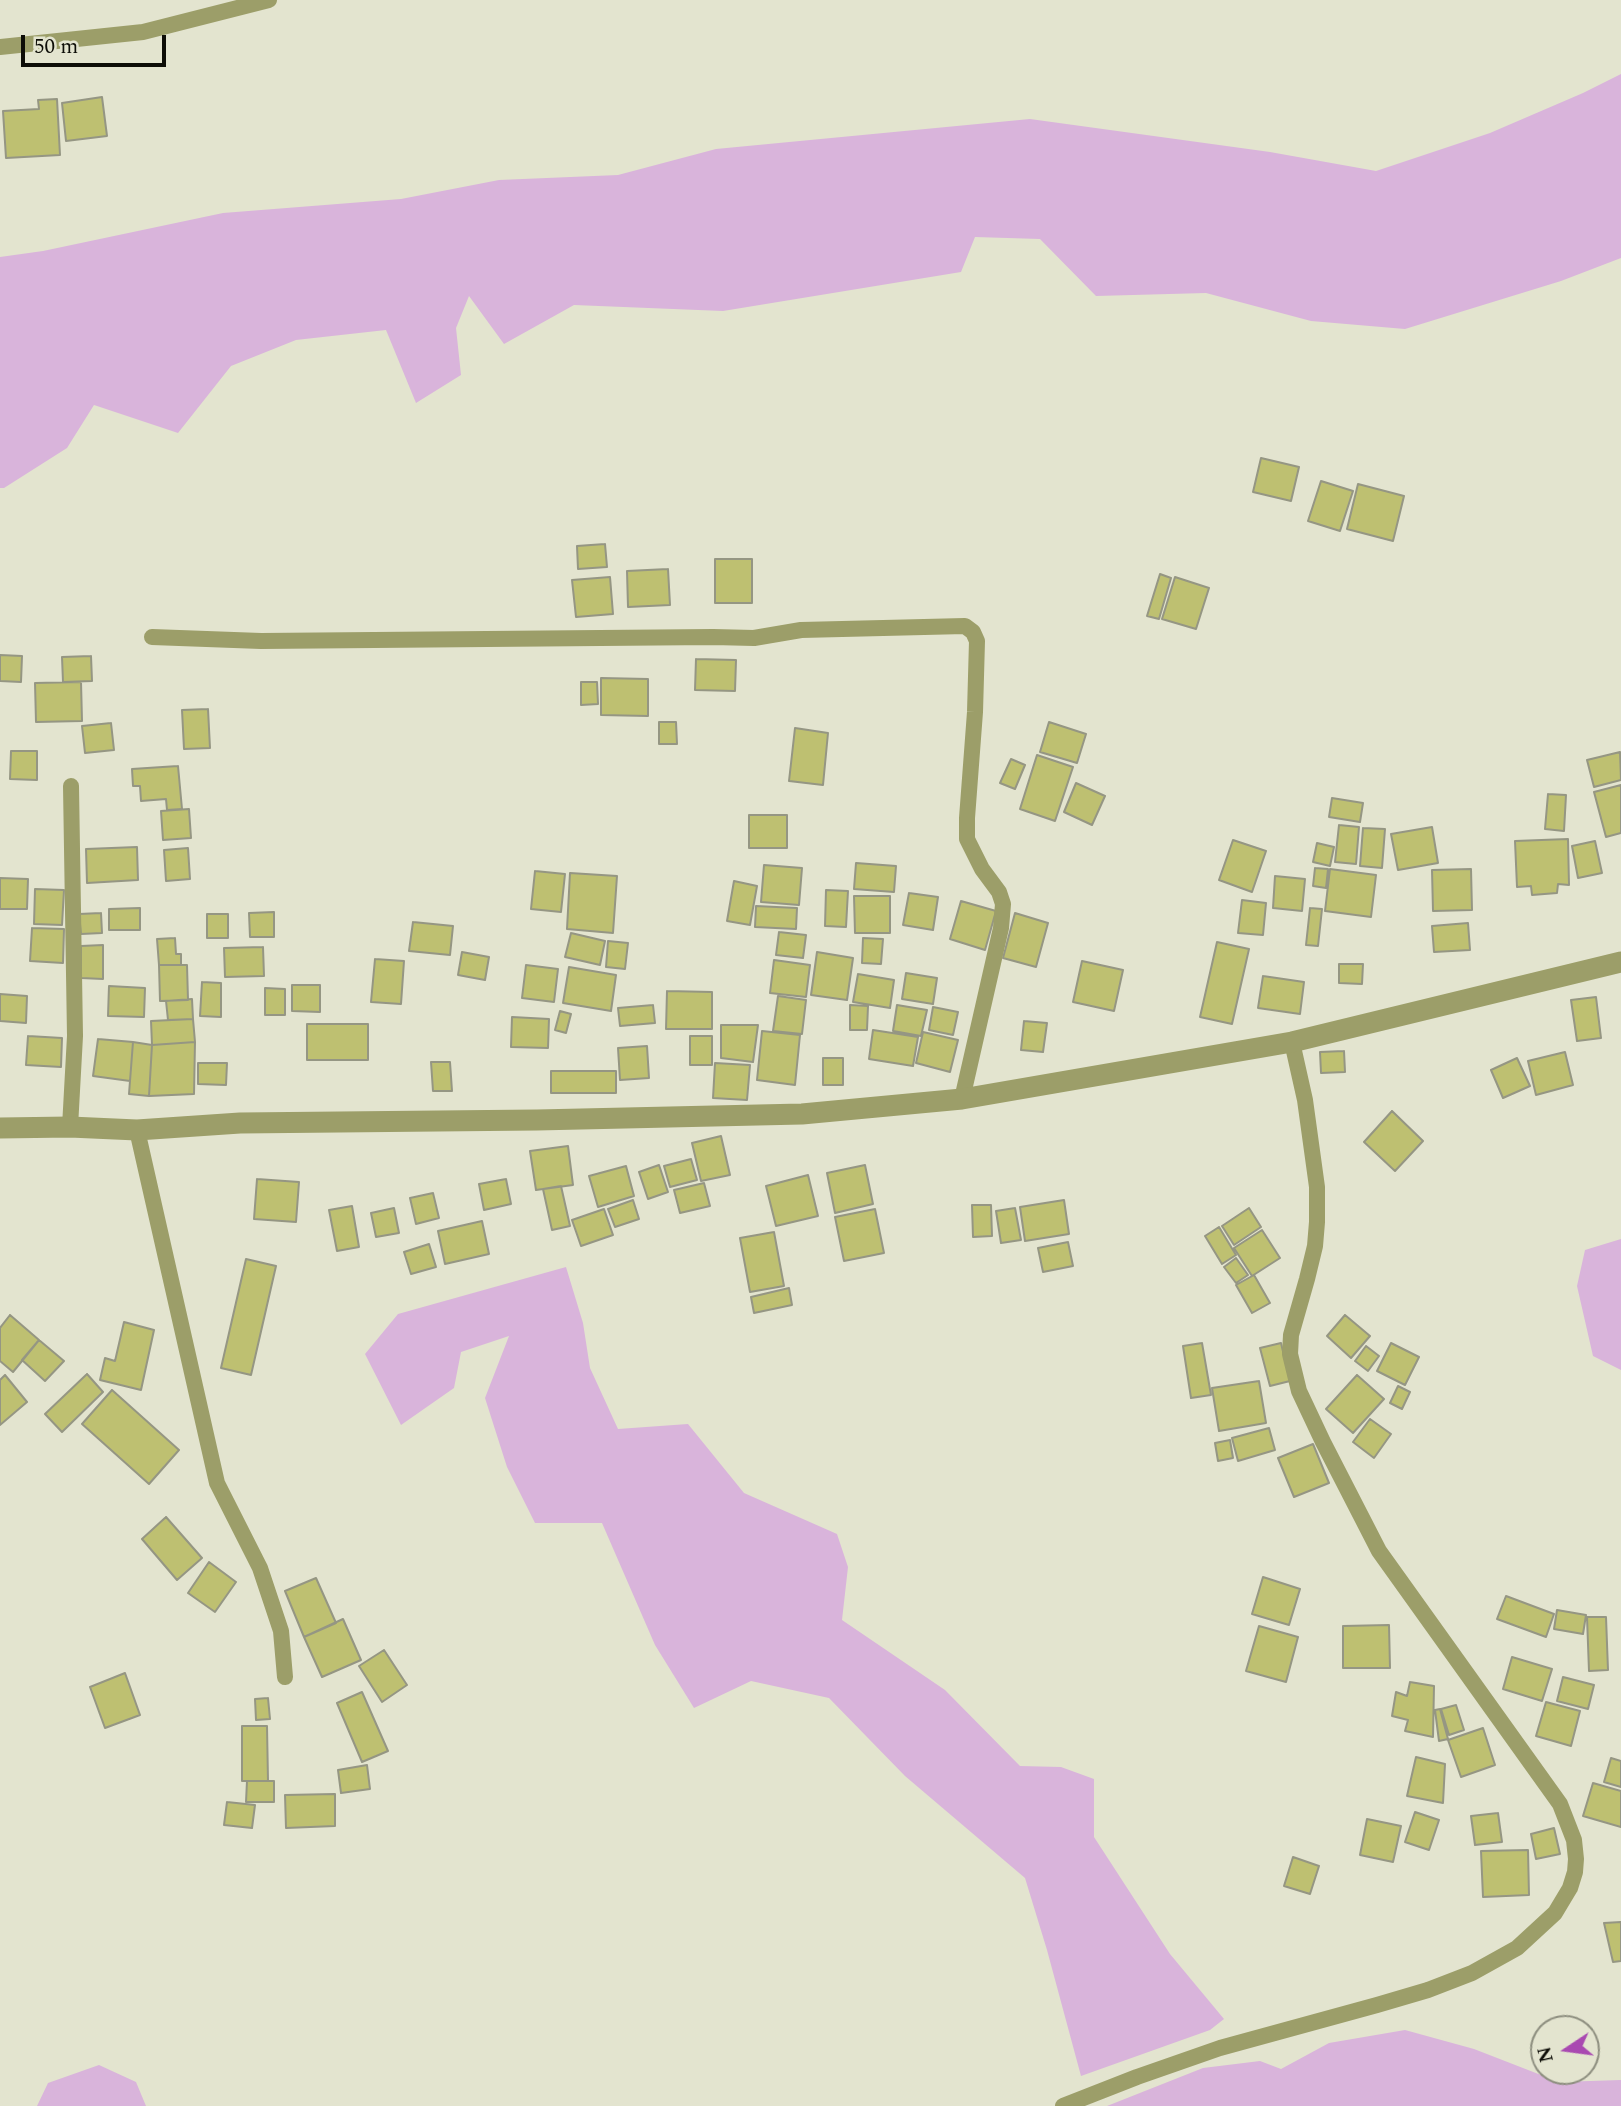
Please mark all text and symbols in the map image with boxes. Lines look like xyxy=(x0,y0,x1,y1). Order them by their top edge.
scale bar xyxy=(24,21,170,65)
text: 50 m xyxy=(34,31,78,63)
north arrow xyxy=(1530,2015,1600,2085)
text: N xyxy=(1530,2044,1562,2065)

